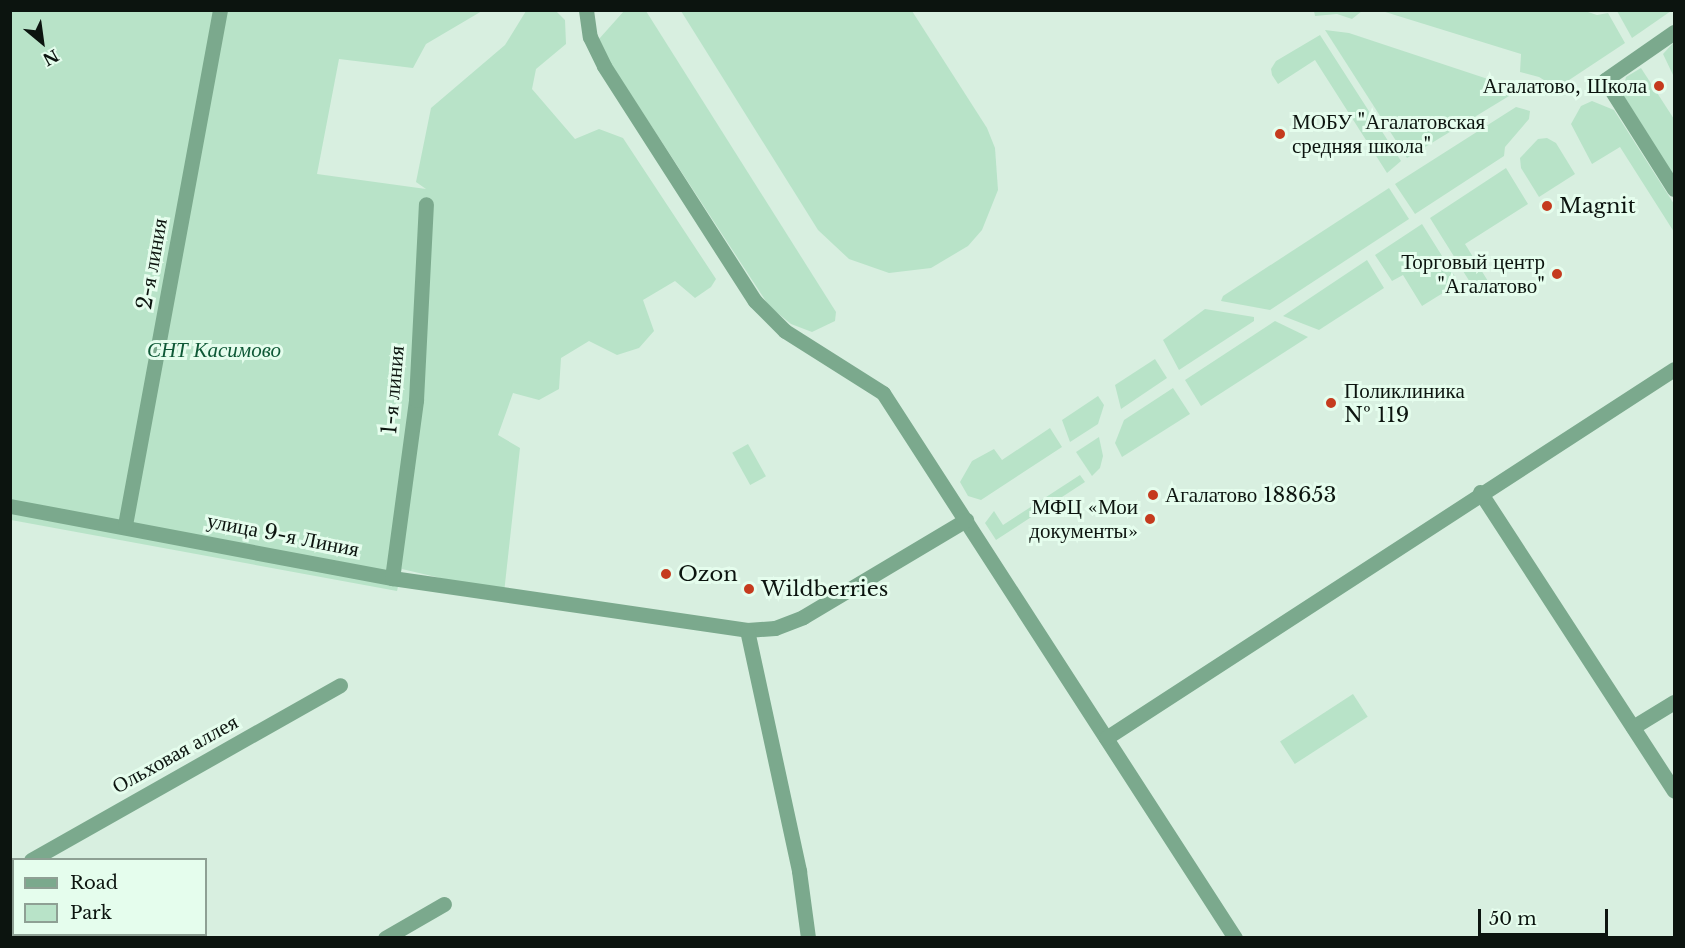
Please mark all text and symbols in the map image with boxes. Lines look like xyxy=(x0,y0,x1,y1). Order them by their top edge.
north arrow xyxy=(12,12,72,72)
text: N xyxy=(39,45,62,70)
place label: Агалатово, Школа xyxy=(1483,73,1647,99)
marker: Агалатово, Школа xyxy=(1652,79,1666,93)
place label: МОБУ "Агалатовская средняя школа" xyxy=(1292,109,1486,159)
marker: МОБУ "Агалатовская средняя школа" xyxy=(1273,127,1287,141)
place label: Magnit xyxy=(1559,193,1636,219)
marker: Magnit xyxy=(1540,199,1554,213)
street label: 2-я линия xyxy=(132,216,172,312)
place label: Торговый центр "Агалатово" xyxy=(1401,249,1545,299)
marker: Торговый центр "Агалатово" xyxy=(1550,267,1564,281)
park label: СНТ Касимово xyxy=(147,337,281,363)
street label: 1-я линия xyxy=(377,345,409,435)
place label: Поликлиника № 119 xyxy=(1344,378,1465,428)
marker: Поликлиника № 119 xyxy=(1322,394,1340,412)
place label: Агалатово 188653 xyxy=(1165,482,1336,508)
marker: Агалатово 188653 xyxy=(1146,488,1160,502)
place label: МФЦ «Мои документы» xyxy=(1029,494,1138,544)
street label: улица 9-я Линия xyxy=(205,508,361,562)
marker: МФЦ «Мои документы» xyxy=(1143,512,1157,526)
place label: Ozon xyxy=(678,561,738,587)
marker: Ozon xyxy=(659,567,673,581)
place label: Wildberries xyxy=(761,576,888,602)
marker: Wildberries xyxy=(742,582,756,596)
street label: Ольховая аллея xyxy=(108,709,242,799)
legend xyxy=(12,858,207,936)
text: Road xyxy=(70,872,118,894)
scale bar xyxy=(1481,897,1612,935)
text: Park xyxy=(70,902,112,924)
text: 50 m xyxy=(1489,908,1537,930)

